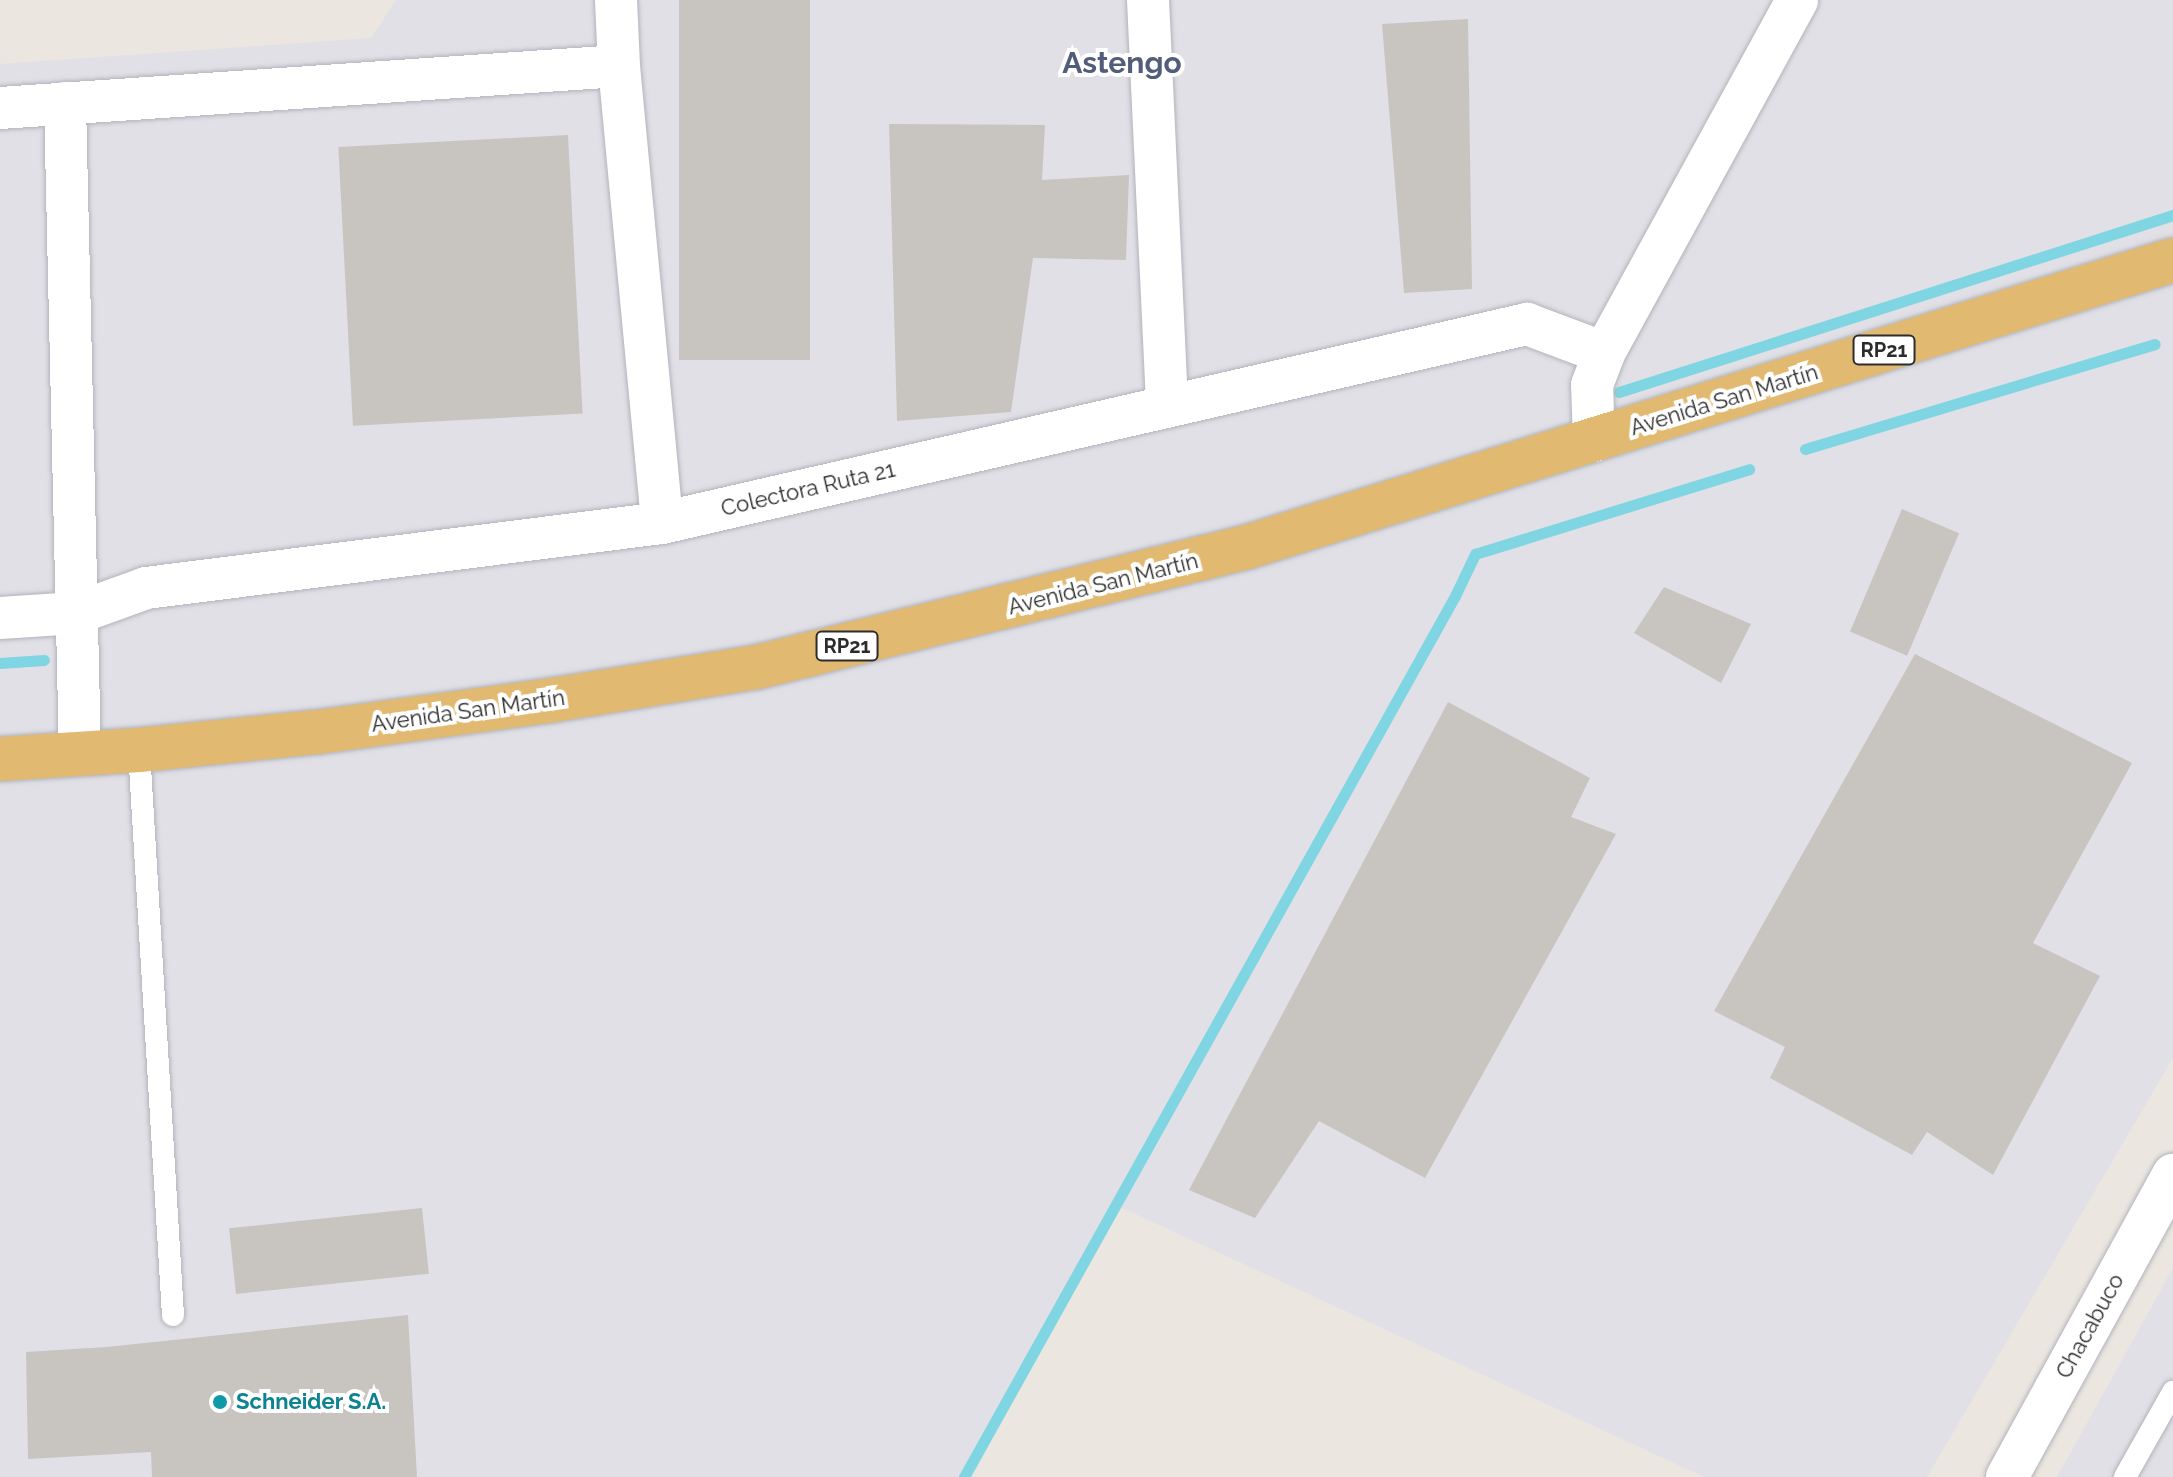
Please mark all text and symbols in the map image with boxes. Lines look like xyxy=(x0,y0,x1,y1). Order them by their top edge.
district label: Astengo xyxy=(1062,45,1182,81)
road number: RP21 xyxy=(1852,334,1916,366)
street label: Avenida San Martín xyxy=(1627,359,1821,441)
street label: Colectora Ruta 21 xyxy=(718,456,898,522)
street label: Avenida San Martín xyxy=(1005,548,1201,620)
road number: RP21 xyxy=(815,630,879,662)
street label: Avenida San Martín xyxy=(370,684,566,738)
street label: Chacabuco xyxy=(2050,1269,2130,1383)
place label: Schneider S.A. xyxy=(236,1389,387,1415)
marker: Schneider S.A. xyxy=(211,1393,229,1411)

